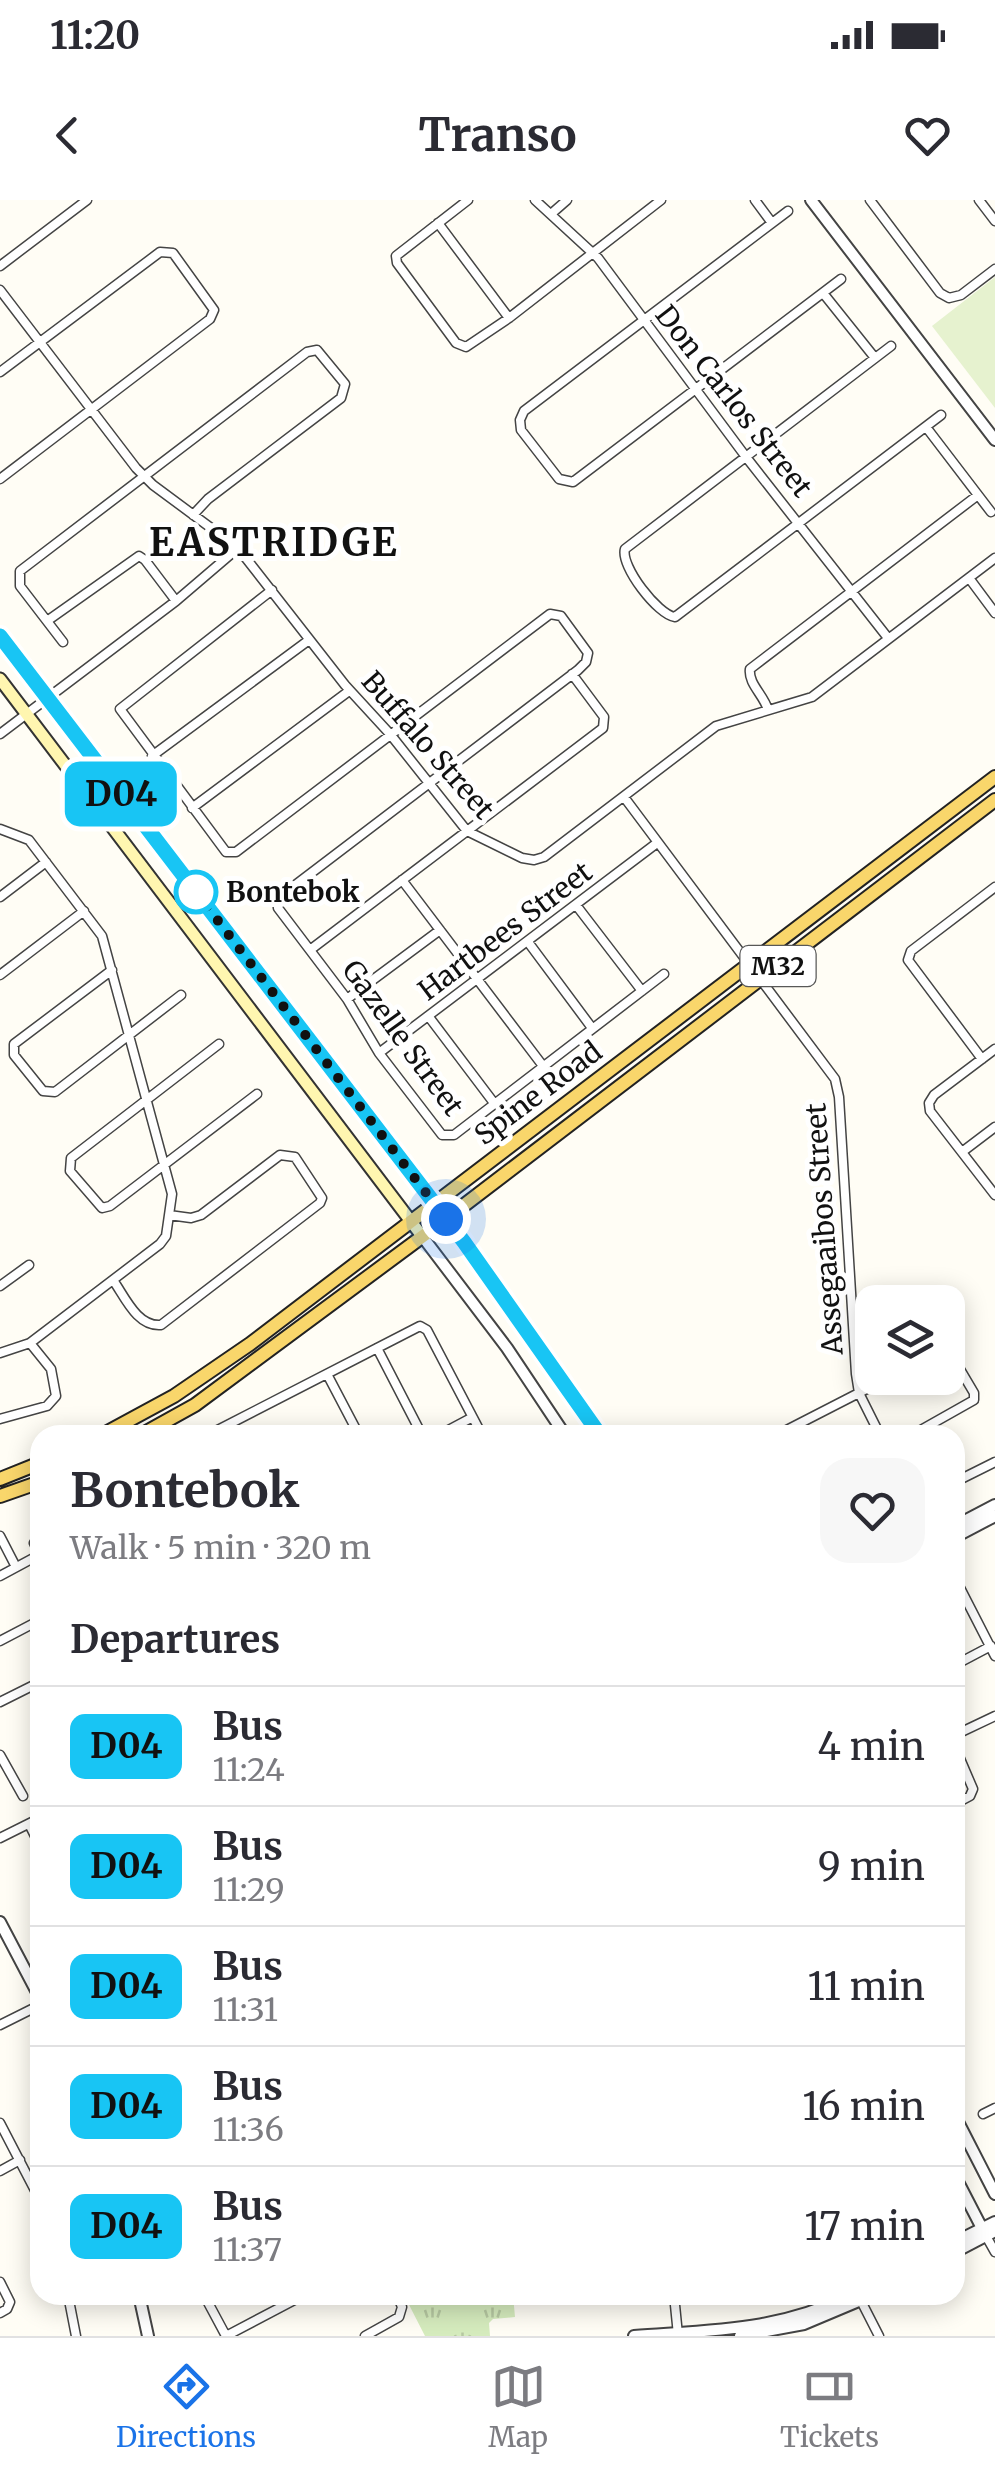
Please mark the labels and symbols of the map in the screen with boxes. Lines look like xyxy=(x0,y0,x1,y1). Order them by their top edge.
street label: Don Carlos Street xyxy=(648,298,820,504)
district label: EASTRIDGE xyxy=(149,519,399,566)
street label: Buffalo Street xyxy=(354,664,502,827)
line badge: D04 xyxy=(64,762,178,826)
street label: Hartbees Street xyxy=(411,854,599,1008)
marker: Bontebok xyxy=(175,871,217,913)
place label: Bontebok xyxy=(226,874,361,910)
road number: M32 xyxy=(740,946,816,986)
street label: Gazelle Street xyxy=(334,953,472,1123)
street label: Spine Road xyxy=(467,1033,609,1153)
street label: Assegaaibos Street xyxy=(797,1102,851,1357)
your location xyxy=(421,1194,471,1244)

